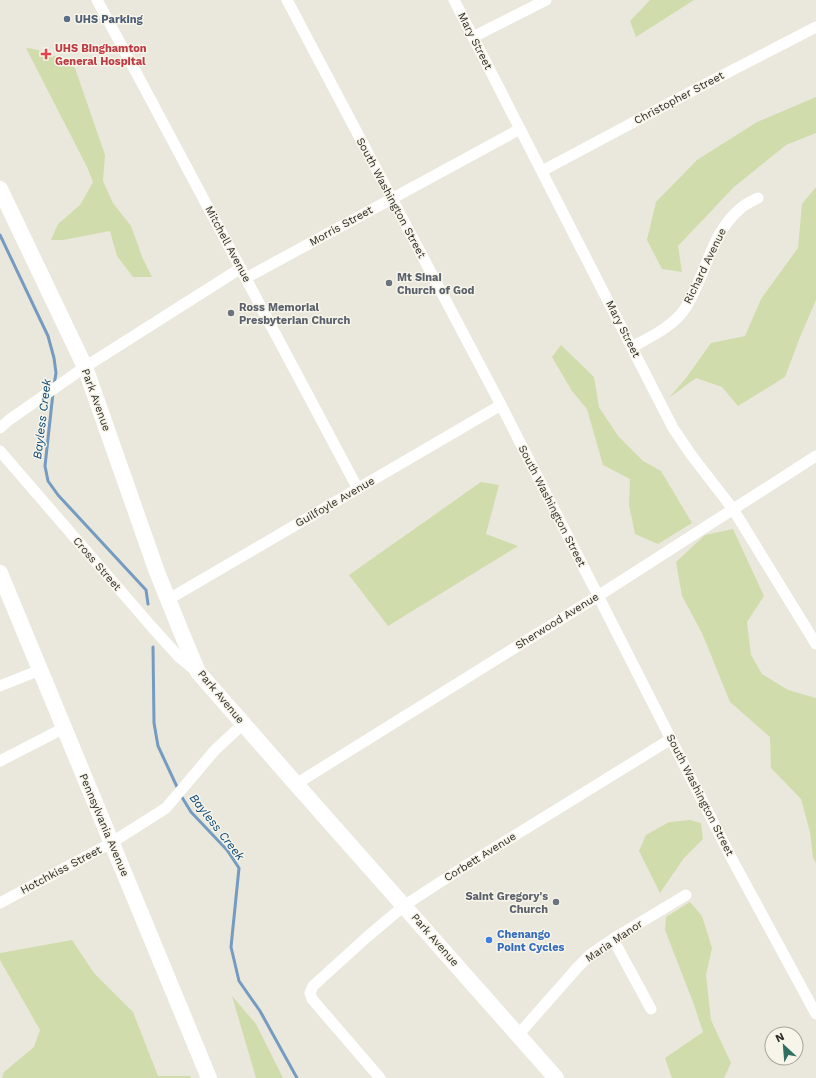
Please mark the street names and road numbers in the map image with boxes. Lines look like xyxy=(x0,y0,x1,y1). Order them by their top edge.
street label: Mary Street xyxy=(455,10,495,72)
street label: Christopher Street xyxy=(632,69,727,127)
street label: South Washington Street xyxy=(354,135,429,261)
street label: Morris Street xyxy=(307,203,375,249)
street label: Mitchell Avenue xyxy=(202,204,254,284)
street label: Richard Avenue xyxy=(681,226,729,306)
street label: Mary Street xyxy=(603,298,643,360)
street label: Park Avenue xyxy=(79,367,113,433)
street label: South Washington Street xyxy=(516,443,589,569)
street label: Guilfoyle Avenue xyxy=(293,474,377,530)
street label: Cross Street xyxy=(70,534,124,594)
street label: Sherwood Avenue xyxy=(513,590,601,652)
street label: Park Avenue xyxy=(195,668,247,726)
street label: South Washington Street xyxy=(664,732,737,858)
street label: Pennsylvania Avenue xyxy=(76,772,132,878)
street label: Corbett Avenue xyxy=(442,830,518,884)
street label: Hotchkiss Street xyxy=(18,843,104,897)
street label: Park Avenue xyxy=(409,911,461,969)
street label: Maria Manor xyxy=(583,917,645,965)

